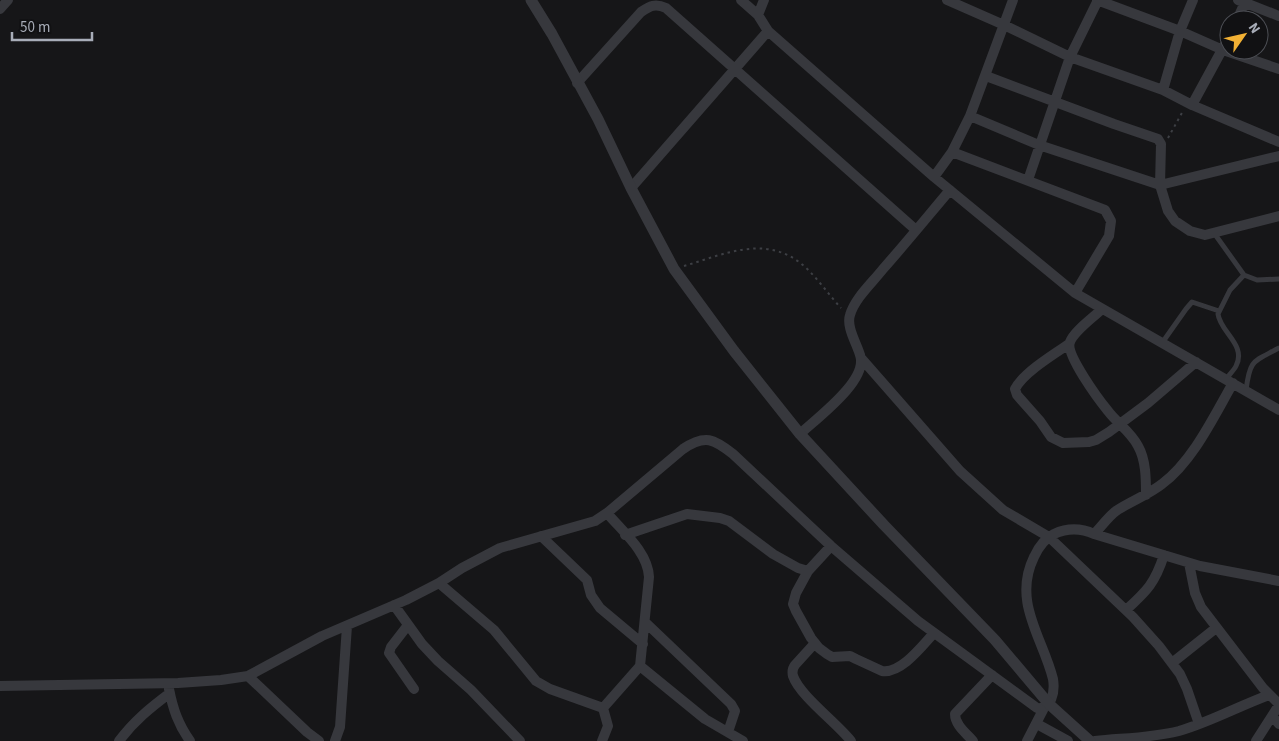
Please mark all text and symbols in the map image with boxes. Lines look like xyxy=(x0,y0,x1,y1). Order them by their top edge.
scale bar xyxy=(12,10,92,42)
north arrow xyxy=(1219,10,1269,60)
text: 50 m xyxy=(20,17,50,38)
text: N xyxy=(1243,19,1265,38)

